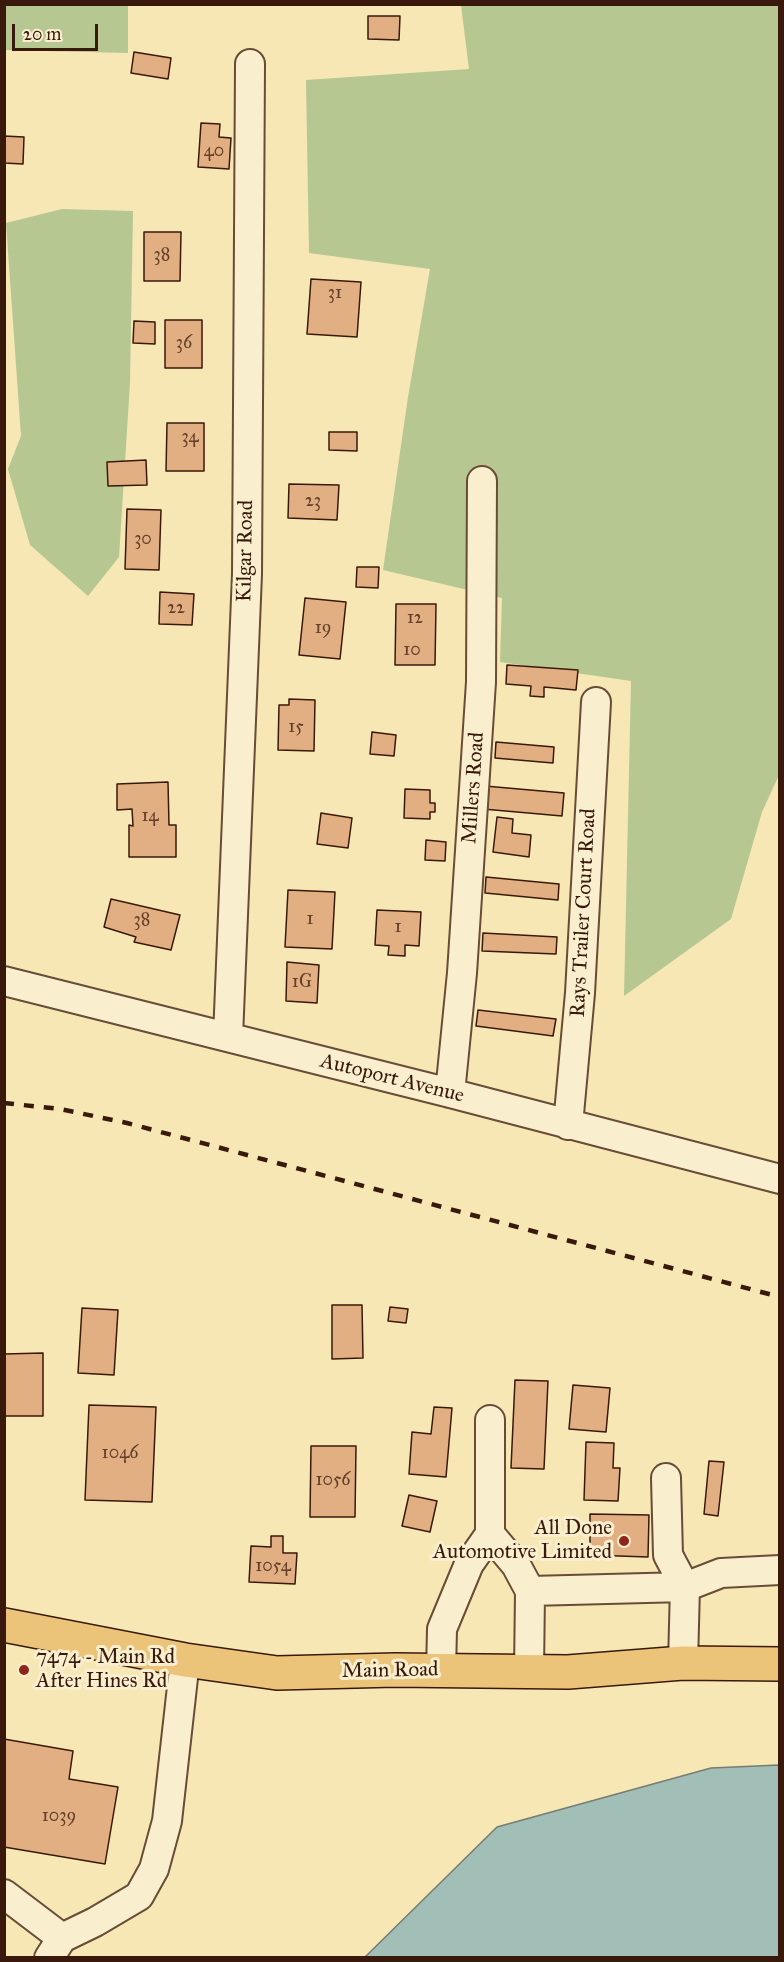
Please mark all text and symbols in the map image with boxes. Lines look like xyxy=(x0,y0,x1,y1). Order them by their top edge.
scale bar xyxy=(15,12,100,50)
text: 20 m xyxy=(23,23,61,45)
house number: 40 xyxy=(204,141,224,163)
house number: 38 xyxy=(154,245,170,267)
house number: 31 xyxy=(328,283,342,305)
house number: 36 xyxy=(176,333,192,355)
house number: 34 xyxy=(181,427,199,449)
house number: 23 xyxy=(305,491,321,513)
street label: Kilgar Road xyxy=(233,500,259,602)
house number: 30 xyxy=(134,529,152,551)
house number: 22 xyxy=(167,598,185,620)
house number: 12 xyxy=(407,608,423,630)
house number: 19 xyxy=(315,618,331,640)
house number: 10 xyxy=(403,640,421,662)
house number: 15 xyxy=(288,717,304,739)
street label: Millers Road xyxy=(458,731,490,845)
house number: 14 xyxy=(141,806,159,828)
street label: Rays Trailer Court Road xyxy=(566,808,602,1018)
house number: 1 xyxy=(306,909,314,931)
house number: 38 xyxy=(134,910,150,932)
house number: 1 xyxy=(394,917,402,939)
house number: 1G xyxy=(292,972,312,994)
street label: Autoport Avenue xyxy=(317,1049,467,1109)
house number: 1046 xyxy=(102,1443,138,1465)
house number: 1056 xyxy=(315,1470,351,1492)
place label: All Done Automotive Limited xyxy=(433,1516,612,1566)
marker: All Done Automotive Limited xyxy=(617,1534,631,1548)
house number: 1054 xyxy=(255,1556,291,1578)
place label: 7474 - Main Rd After Hines Rd xyxy=(36,1645,175,1695)
street label: Main Road xyxy=(341,1658,439,1684)
marker: 7474 - Main Rd After Hines Rd xyxy=(17,1663,31,1677)
house number: 1039 xyxy=(42,1806,76,1828)

